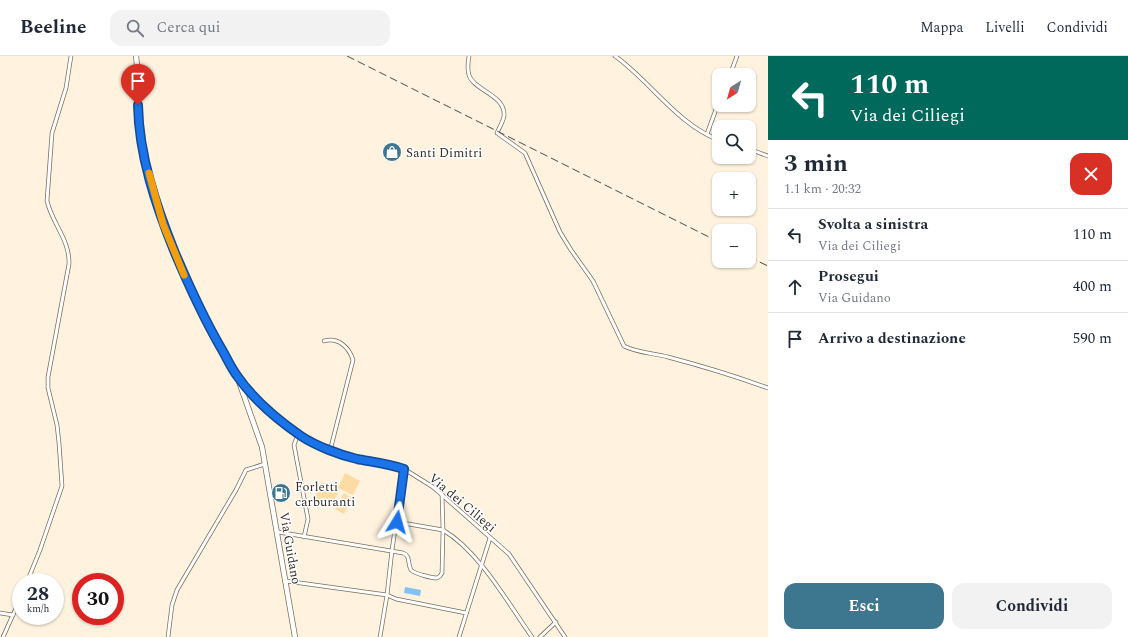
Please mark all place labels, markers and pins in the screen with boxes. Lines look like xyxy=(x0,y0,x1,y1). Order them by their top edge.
pin xyxy=(121,64,155,105)
shop icon: Santi Dimitri xyxy=(381,141,403,163)
place label: Santi Dimitri xyxy=(406,143,482,163)
place label: Forletti carburanti xyxy=(295,477,355,512)
fuel station icon: Forletti carburanti xyxy=(270,482,292,504)

